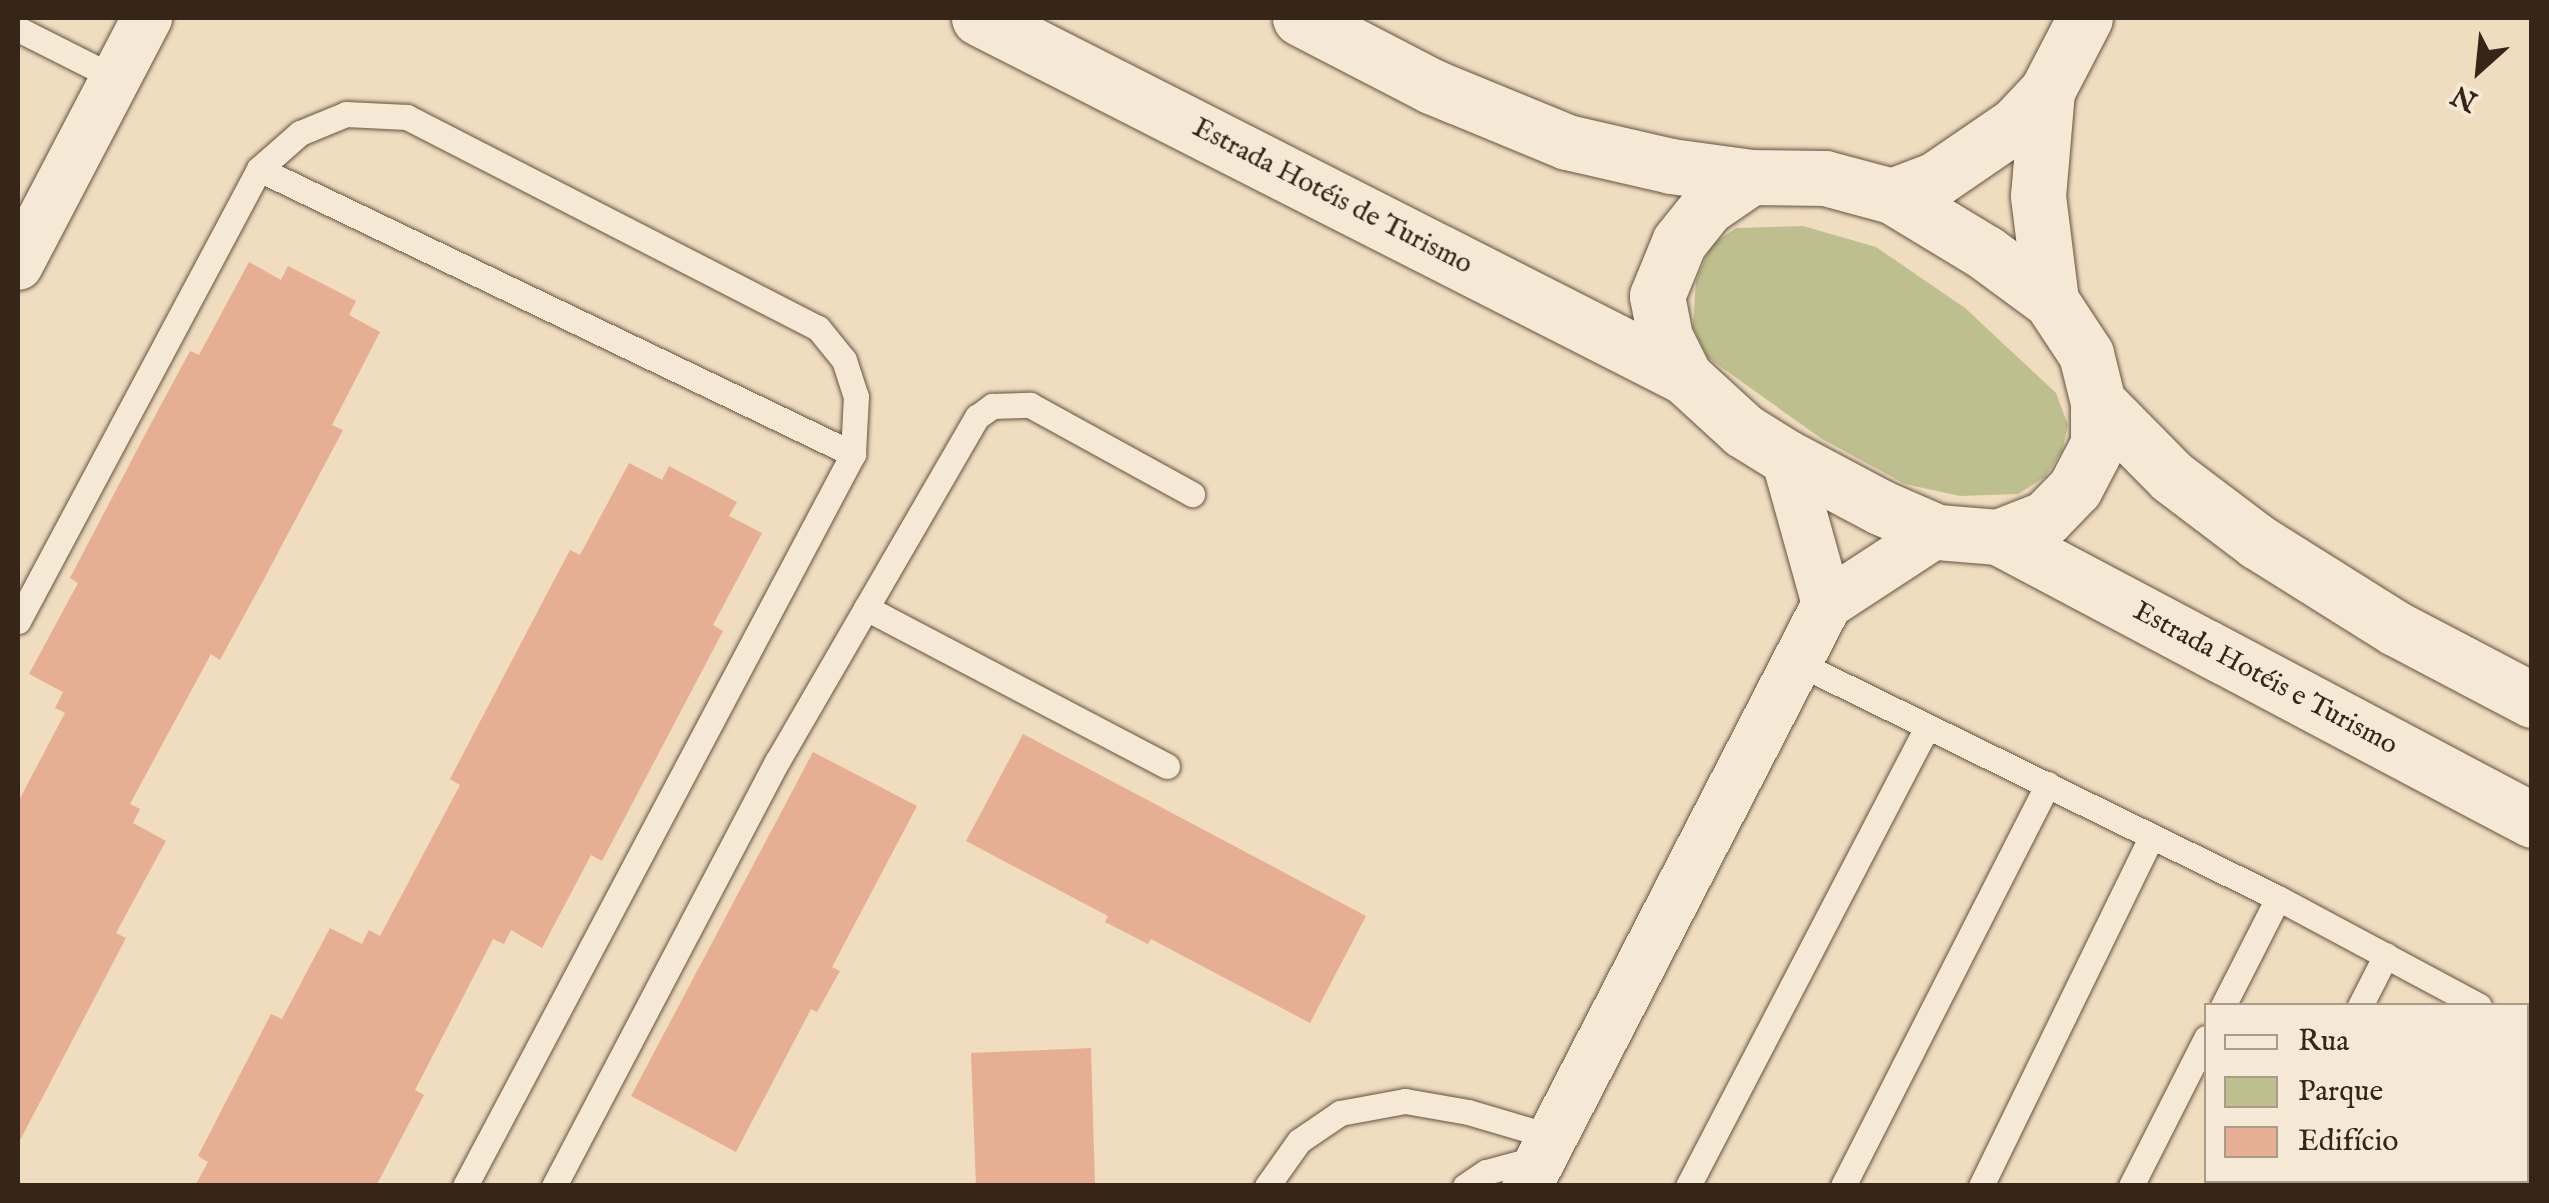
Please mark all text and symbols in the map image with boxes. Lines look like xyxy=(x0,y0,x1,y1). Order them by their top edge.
north arrow xyxy=(2429,20,2529,120)
text: N xyxy=(2446,76,2484,118)
street label: Estrada Hotéis de Turismo xyxy=(1186,112,1478,282)
street label: Estrada Hotéis e Turismo xyxy=(2127,595,2403,763)
legend xyxy=(2204,1003,2529,1183)
text: Rua xyxy=(2298,1023,2349,1061)
text: Parque xyxy=(2298,1073,2383,1111)
text: Edifício xyxy=(2298,1123,2399,1161)

